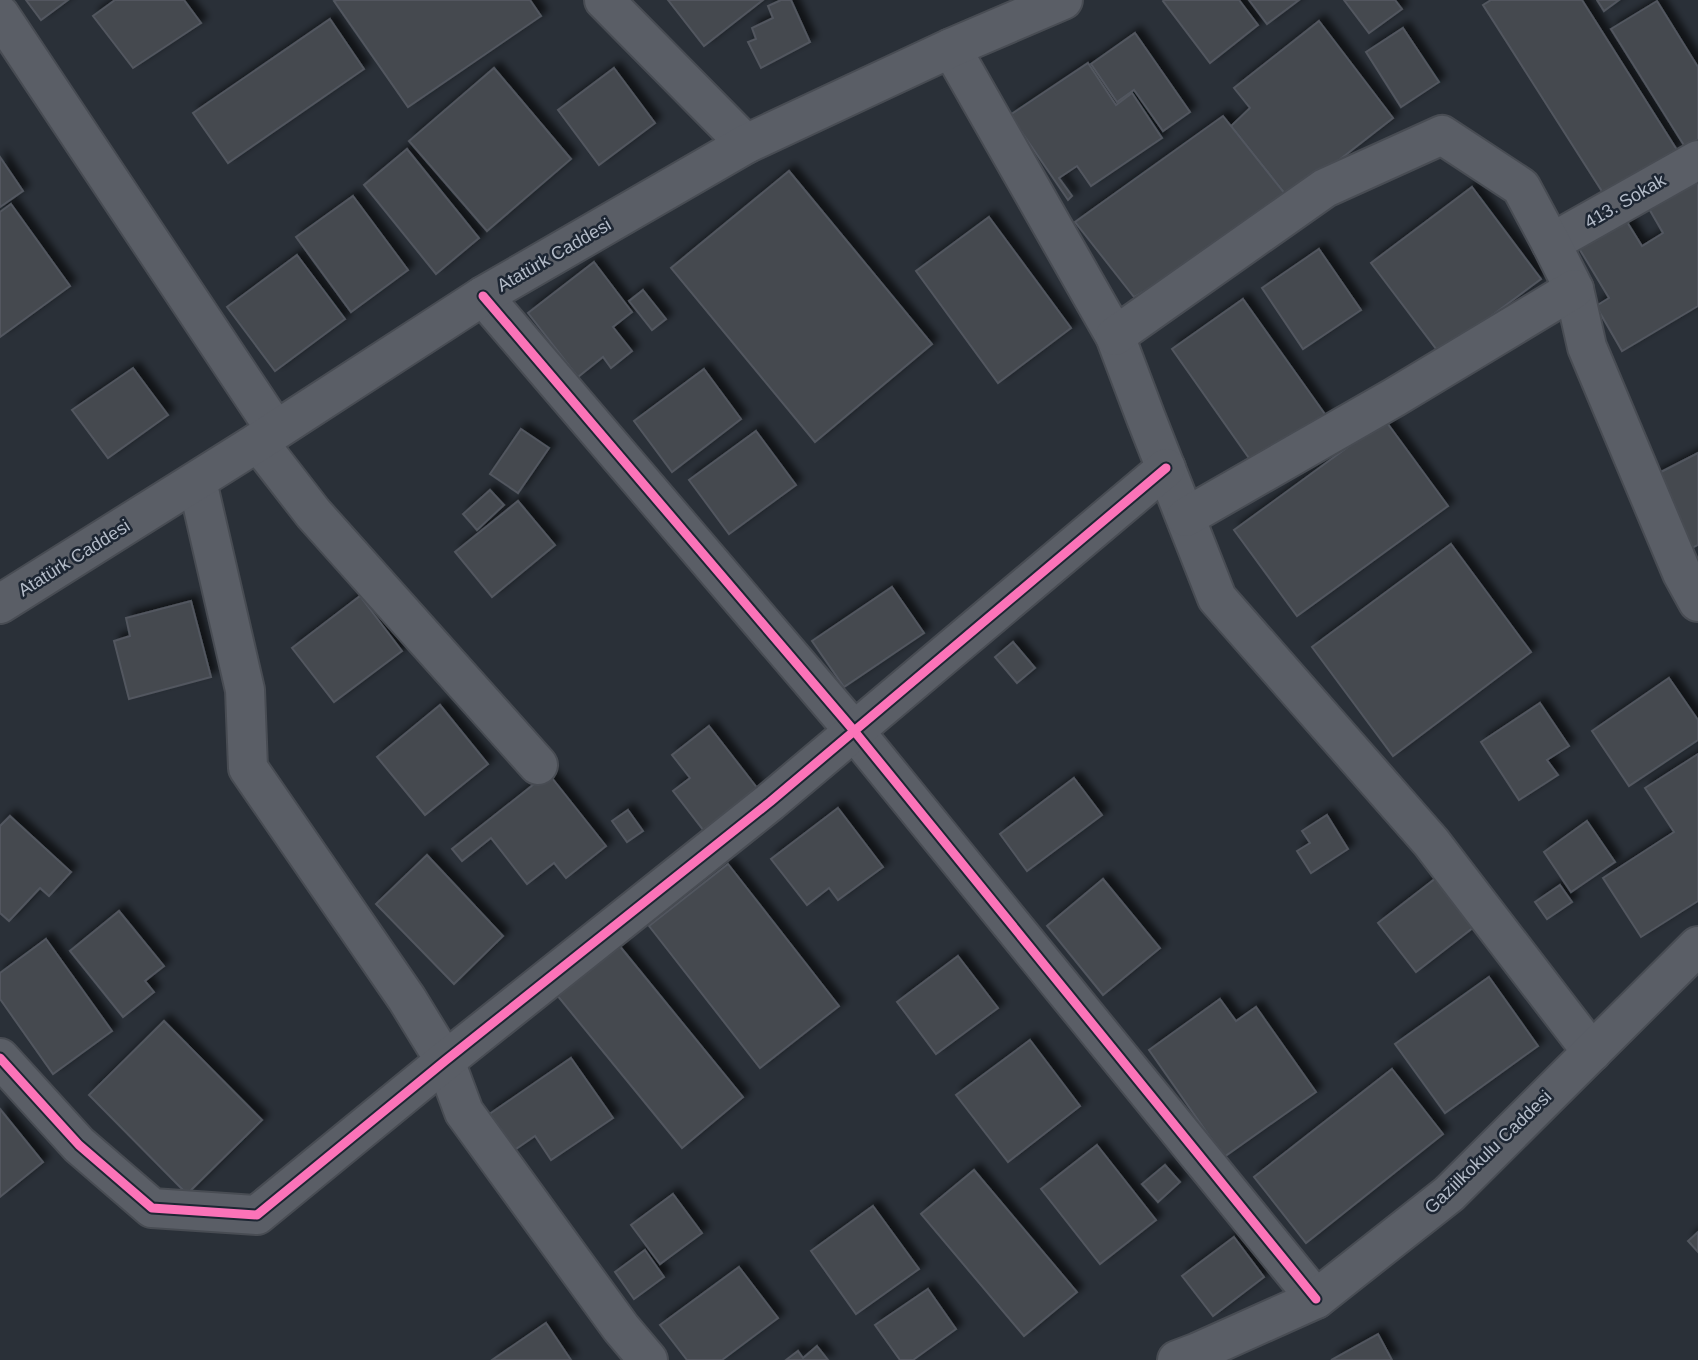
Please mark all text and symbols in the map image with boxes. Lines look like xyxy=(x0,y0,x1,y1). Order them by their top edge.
street label: 413. Sokak xyxy=(1581,169,1670,232)
street label: Atatürk Caddesi xyxy=(494,214,614,296)
street label: Atatürk Caddesi xyxy=(14,516,134,600)
street label: Gaziilkokulu Caddesi xyxy=(1421,1086,1555,1218)

